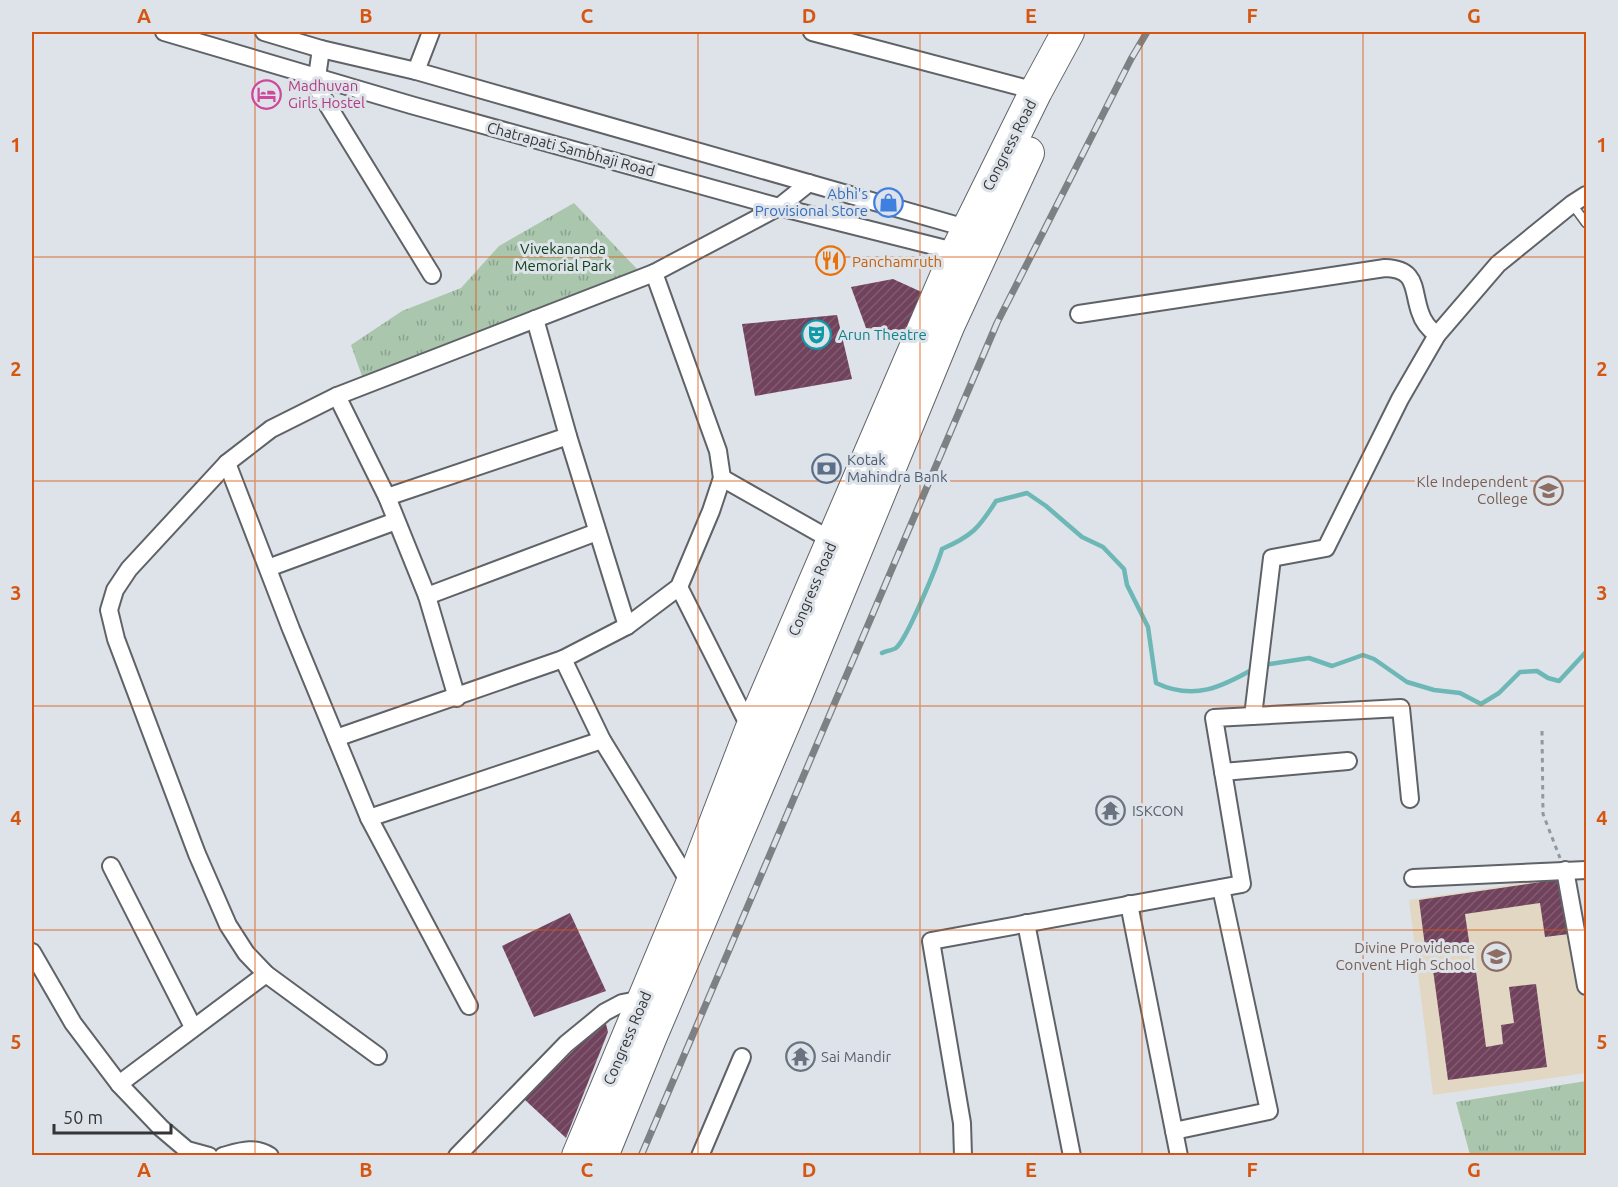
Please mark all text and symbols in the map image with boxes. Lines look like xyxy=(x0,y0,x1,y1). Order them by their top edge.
text: A xyxy=(137,4,151,27)
text: B xyxy=(359,4,373,27)
text: C xyxy=(581,4,594,27)
text: D xyxy=(802,4,816,27)
text: E xyxy=(1025,4,1037,27)
text: F xyxy=(1246,4,1258,27)
text: G xyxy=(1467,4,1481,27)
place label: Madhuvan Girls Hostel xyxy=(288,77,365,111)
hotel icon: Madhuvan Girls Hostel xyxy=(251,78,283,110)
street label: Congress Road xyxy=(979,97,1039,193)
street label: Chatrapati Sambhaji Road xyxy=(485,118,657,180)
text: 1 xyxy=(10,133,22,156)
text: 1 xyxy=(1596,133,1608,156)
place label: Abhi's Provisional Store xyxy=(755,185,868,219)
shop icon: Abhi's Provisional Store xyxy=(873,186,905,218)
park label: Vivekananda Memorial Park xyxy=(514,240,612,274)
restaurant icon: Panchamruth xyxy=(815,245,847,277)
place label: Panchamruth xyxy=(852,253,942,270)
theatre icon: Arun Theatre xyxy=(801,318,833,350)
place label: Arun Theatre xyxy=(838,326,927,343)
text: 2 xyxy=(10,357,22,380)
text: 2 xyxy=(1596,357,1608,380)
place label: Kotak Mahindra Bank xyxy=(847,451,948,485)
bank icon: Kotak Mahindra Bank xyxy=(810,452,842,484)
place label: Kle Independent College xyxy=(1417,473,1528,507)
school or university icon: Kle Independent College xyxy=(1533,474,1565,506)
street label: Congress Road xyxy=(785,540,839,638)
text: 3 xyxy=(10,581,22,604)
text: 3 xyxy=(1596,581,1608,604)
temple icon: ISKCON xyxy=(1095,794,1127,826)
place label: ISKCON xyxy=(1132,802,1184,819)
text: 4 xyxy=(10,806,22,829)
text: 4 xyxy=(1596,806,1608,829)
place label: Divine Providence Convent High School xyxy=(1335,939,1475,973)
school or university icon: Divine Providence Convent High School xyxy=(1480,940,1512,972)
street label: Congress Road xyxy=(600,989,654,1087)
text: 5 xyxy=(10,1030,22,1053)
text: 5 xyxy=(1596,1030,1608,1053)
temple icon: Sai Mandir xyxy=(784,1040,816,1072)
place label: Sai Mandir xyxy=(821,1048,891,1065)
scale bar xyxy=(54,1097,171,1135)
text: 50 m xyxy=(63,1107,103,1127)
text: A xyxy=(137,1158,151,1181)
text: B xyxy=(359,1158,373,1181)
text: C xyxy=(581,1158,594,1181)
text: D xyxy=(802,1158,816,1181)
text: E xyxy=(1025,1158,1037,1181)
text: F xyxy=(1246,1158,1258,1181)
text: G xyxy=(1467,1158,1481,1181)

